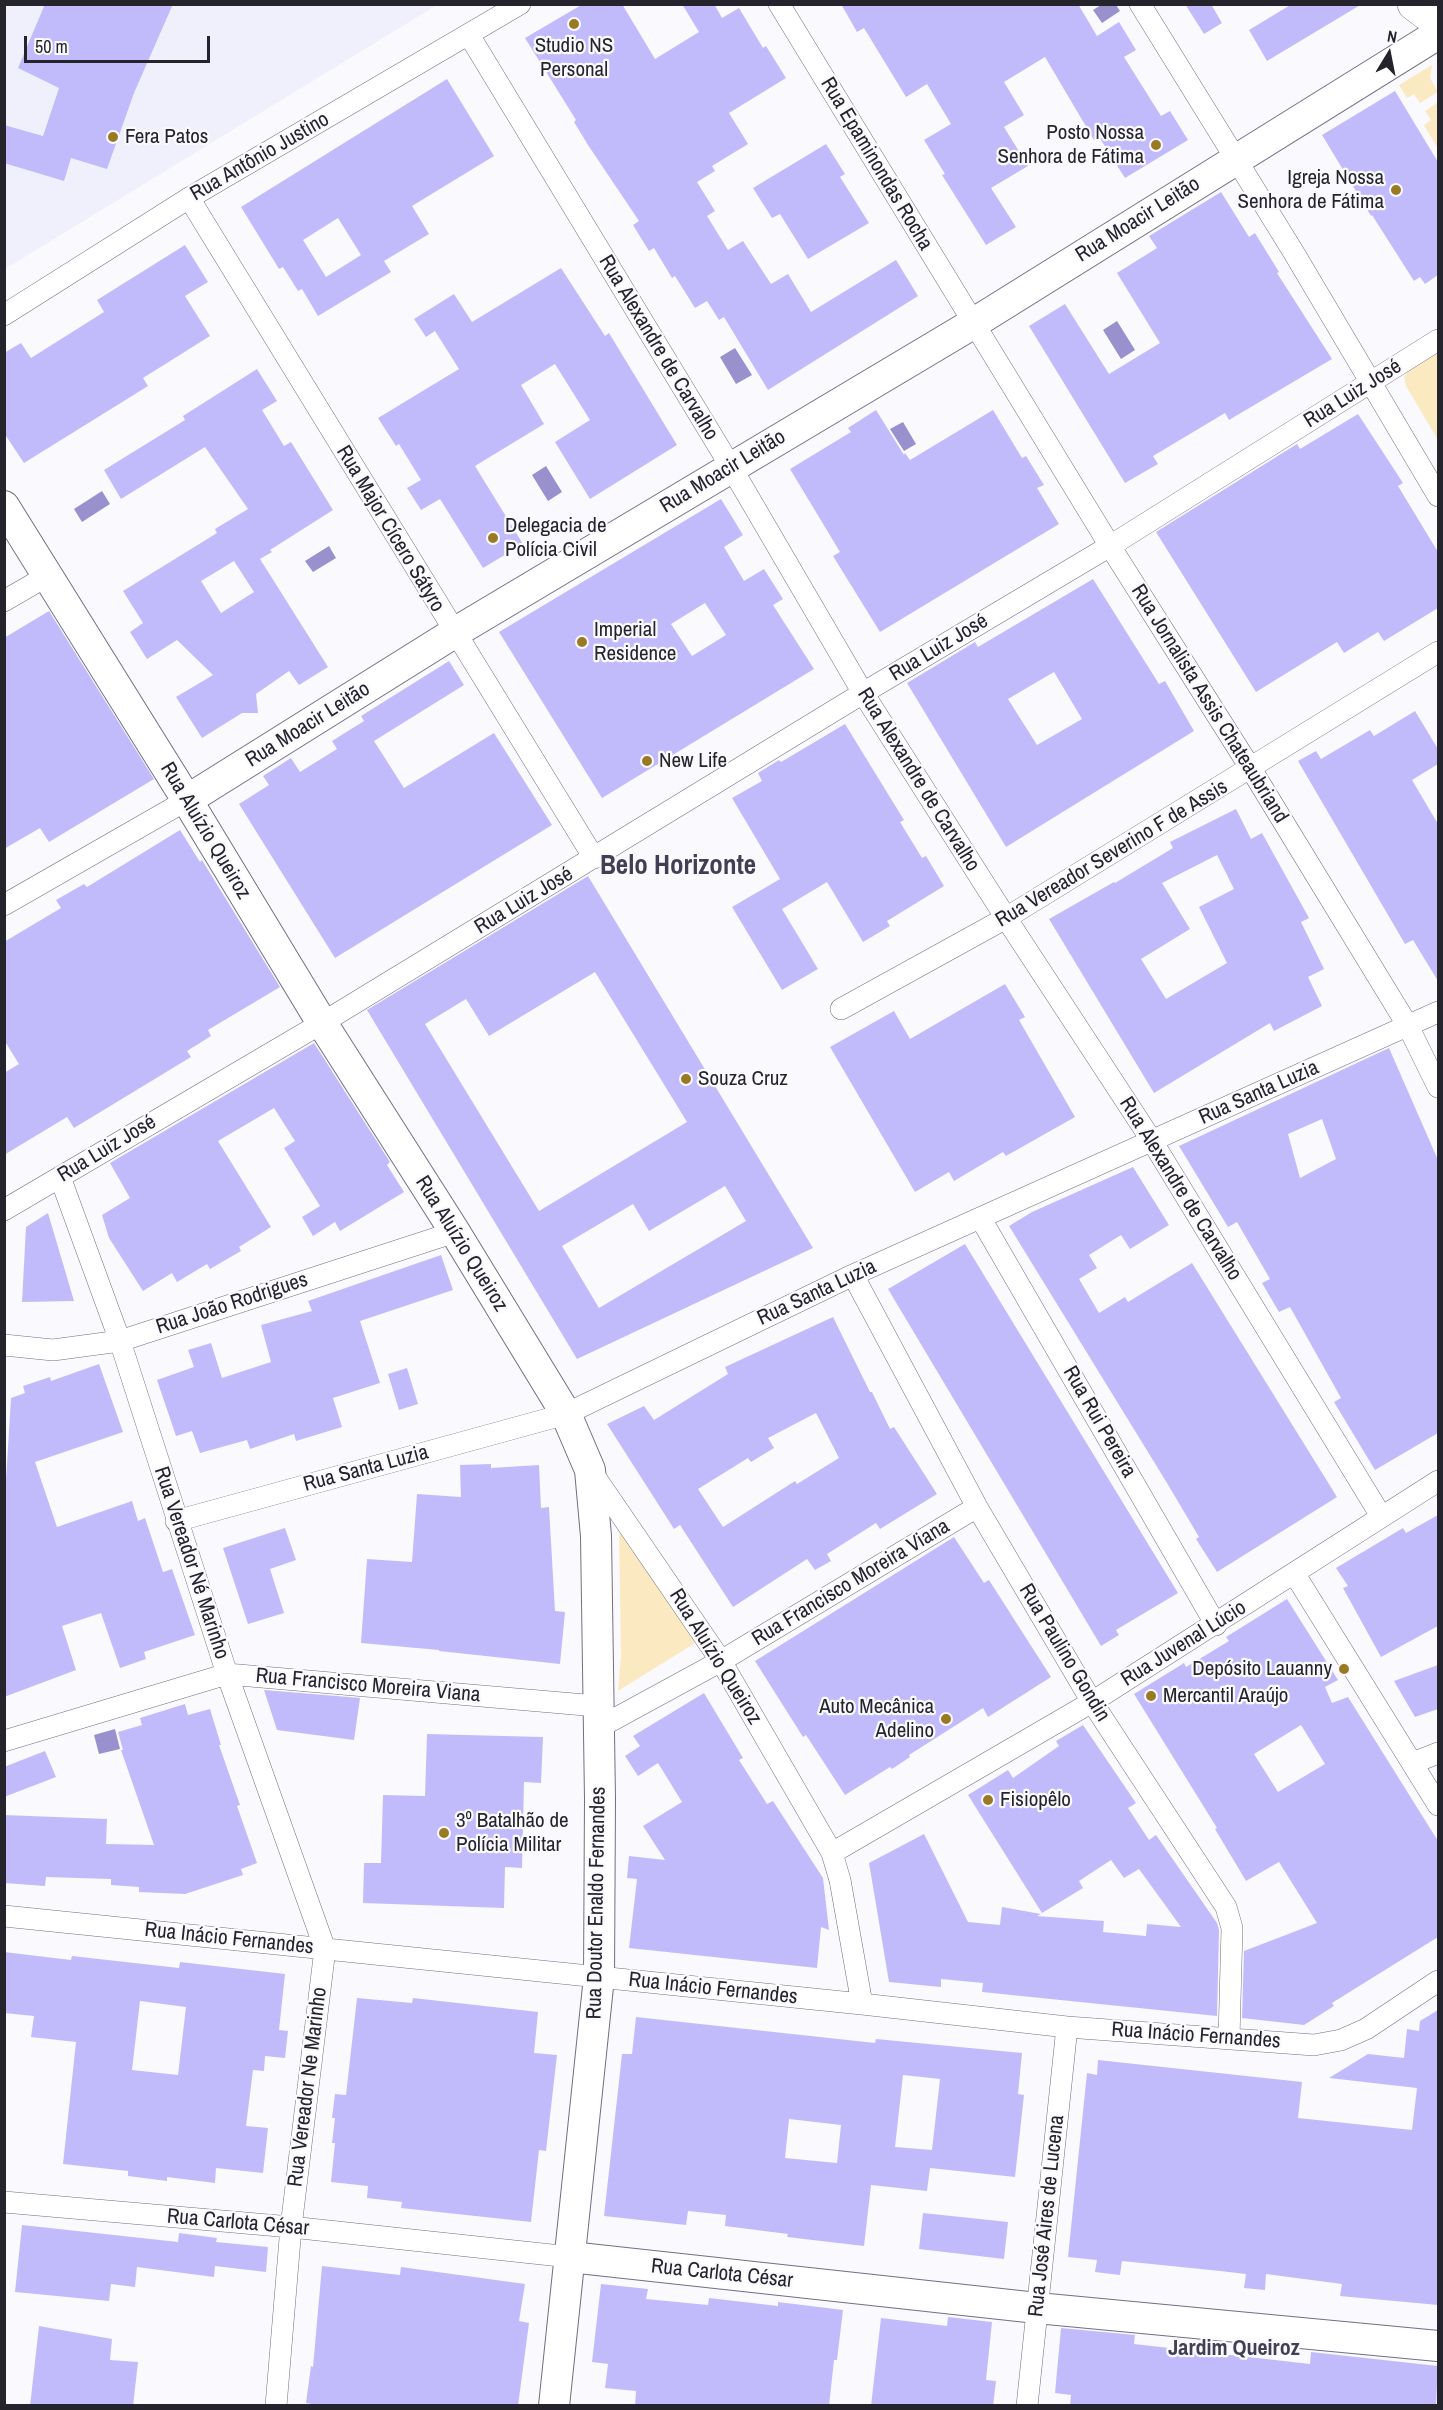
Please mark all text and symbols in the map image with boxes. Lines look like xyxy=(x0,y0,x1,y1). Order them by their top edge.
marker: Studio NS Personal xyxy=(567,17,581,31)
scale bar xyxy=(27,24,213,62)
north arrow xyxy=(1359,24,1419,84)
text: N xyxy=(1386,25,1399,48)
place label: Studio NS Personal xyxy=(535,33,613,83)
text: 50 m xyxy=(35,34,68,59)
street label: Rua Epaminondas Rocha xyxy=(814,73,938,255)
street label: Rua Antônio Justino xyxy=(186,107,334,207)
place label: Posto Nossa Senhora de Fátima xyxy=(997,120,1144,170)
place label: Fera Patos xyxy=(125,124,208,150)
marker: Fera Patos xyxy=(106,130,120,144)
marker: Posto Nossa Senhora de Fátima xyxy=(1149,138,1163,152)
place label: Igreja Nossa Senhora de Fátima xyxy=(1237,165,1384,215)
street label: Rua Moacir Leitão xyxy=(1071,172,1205,268)
marker: Igreja Nossa Senhora de Fátima xyxy=(1389,183,1403,197)
street label: Rua Alexandre de Carvalho xyxy=(593,251,723,445)
street label: Rua Luiz José xyxy=(1300,354,1406,434)
street label: Rua Moacir Leitão xyxy=(656,425,790,519)
street label: Rua Major Cícero Sátyro xyxy=(330,441,450,617)
place label: Delegacia de Polícia Civil xyxy=(505,513,606,563)
marker: Delegacia de Polícia Civil xyxy=(486,531,500,545)
street label: Rua Jornalista Assis Chateaubriand xyxy=(1125,580,1293,828)
street label: Rua Luiz José xyxy=(885,609,993,687)
place label: Imperial Residence xyxy=(594,617,676,667)
marker: Imperial Residence xyxy=(575,635,589,649)
street label: Rua Moacir Leitão xyxy=(241,677,375,773)
street label: Rua Alexandre de Carvalho xyxy=(851,684,985,876)
place label: New Life xyxy=(659,748,727,774)
marker: New Life xyxy=(640,754,654,768)
street label: Rua Aluízio Queiroz xyxy=(154,758,256,904)
street label: Rua Vereador Severino F de Assis xyxy=(991,775,1233,933)
district label: Belo Horizonte xyxy=(600,851,756,883)
street label: Rua Luiz José xyxy=(470,862,578,940)
street label: Rua Santa Luzia xyxy=(1195,1055,1323,1131)
place label: Souza Cruz xyxy=(698,1066,788,1092)
marker: Souza Cruz xyxy=(679,1072,693,1086)
street label: Rua Alexandre de Carvalho xyxy=(1113,1093,1247,1285)
street label: Rua Luiz José xyxy=(53,1110,161,1188)
street label: Rua Aluízio Queiroz xyxy=(409,1172,513,1316)
street label: Rua Santa Luzia xyxy=(754,1254,880,1332)
street label: Rua João Rodrigues xyxy=(153,1268,311,1340)
street label: Rua Rui Pereira xyxy=(1057,1362,1141,1482)
street label: Rua Santa Luzia xyxy=(301,1440,431,1498)
street label: Rua Vereador Né Marinho xyxy=(148,1464,234,1662)
street label: Rua Francisco Moreira Viana xyxy=(748,1514,954,1652)
street label: Rua Paulino Gondin xyxy=(1013,1580,1115,1726)
street label: Rua Aluízio Queiroz xyxy=(663,1585,767,1729)
street label: Rua Juvenal Lúcio xyxy=(1117,1596,1251,1692)
place label: Depósito Lauanny xyxy=(1192,1656,1332,1682)
marker: Depósito Lauanny xyxy=(1337,1662,1351,1676)
street label: Rua Francisco Moreira Viana xyxy=(255,1664,481,1708)
place label: Mercantil Araújo xyxy=(1163,1683,1288,1709)
marker: Mercantil Araújo xyxy=(1144,1689,1158,1703)
place label: Auto Mecânica Adelino xyxy=(819,1694,934,1744)
marker: Auto Mecânica Adelino xyxy=(939,1712,953,1726)
street label: Rua Doutor Enaldo Fernandes xyxy=(582,1786,612,2020)
place label: Fisiopêlo xyxy=(1000,1787,1071,1813)
marker: Fisiopêlo xyxy=(981,1793,995,1807)
place label: 3º Batalhão de Polícia Militar xyxy=(456,1808,569,1858)
marker: 3º Batalhão de Polícia Militar xyxy=(437,1826,451,1840)
street label: Rua Inácio Fernandes xyxy=(143,1918,315,1960)
street label: Rua Inácio Fernandes xyxy=(627,1968,799,2010)
street label: Rua Vereador Ne Marinho xyxy=(283,1986,333,2188)
street label: Rua Inácio Fernandes xyxy=(1111,2018,1281,2054)
street label: Rua José Aires de Lucena xyxy=(1024,2114,1070,2318)
street label: Rua Carlota César xyxy=(166,2204,310,2242)
street label: Rua Carlota César xyxy=(650,2254,794,2294)
district label: Jardim Queiroz xyxy=(1168,2336,1300,2362)

